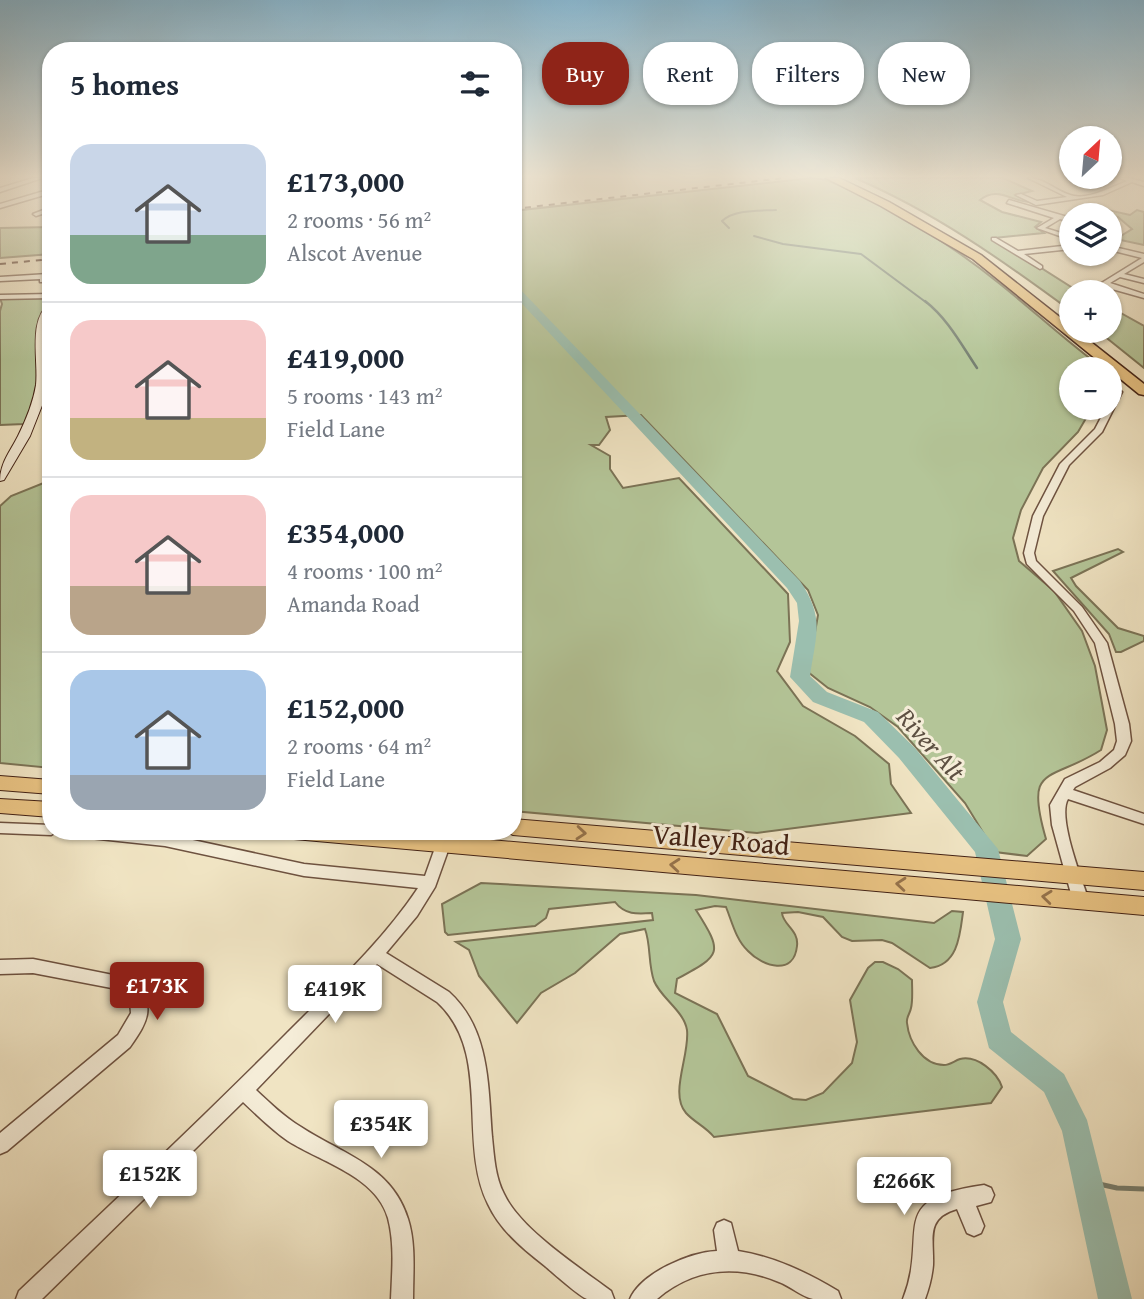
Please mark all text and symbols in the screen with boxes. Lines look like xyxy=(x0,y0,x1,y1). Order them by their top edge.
chip: Buy xyxy=(542,42,629,105)
chip: Rent xyxy=(643,42,738,105)
chip: Filters xyxy=(752,42,864,105)
chip: New xyxy=(878,42,970,105)
text: 5 homes xyxy=(70,62,179,106)
icon: filters xyxy=(456,65,494,103)
north arrow xyxy=(1059,126,1122,189)
map controls xyxy=(1059,126,1122,420)
text: £173,000 xyxy=(287,159,404,203)
icon: home xyxy=(126,172,210,256)
text: 2 rooms · 56 m² xyxy=(287,203,431,236)
button: layers xyxy=(1059,203,1122,266)
text: Alscot Avenue xyxy=(287,236,422,269)
button: + xyxy=(1059,280,1122,343)
text: £419,000 xyxy=(287,335,404,379)
icon: home xyxy=(126,348,210,432)
button: − xyxy=(1059,357,1122,420)
text: 5 rooms · 143 m² xyxy=(287,379,442,412)
text: Field Lane xyxy=(287,412,385,445)
text: £354,000 xyxy=(287,510,404,554)
icon: home xyxy=(126,523,210,607)
text: 4 rooms · 100 m² xyxy=(287,554,442,587)
text: Amanda Road xyxy=(287,587,420,620)
text: £152,000 xyxy=(287,685,404,729)
icon: home xyxy=(126,698,210,782)
water label: River Alt xyxy=(887,698,975,790)
text: 2 rooms · 64 m² xyxy=(287,729,431,762)
text: Field Lane xyxy=(287,762,385,795)
street label: Valley Road xyxy=(651,812,791,865)
one-way arrow xyxy=(576,825,587,840)
one-way arrow xyxy=(669,858,680,873)
one-way arrow xyxy=(895,877,906,892)
one-way arrow xyxy=(1042,890,1053,905)
pin: £173K xyxy=(108,962,206,1022)
pin: £419K xyxy=(286,965,384,1025)
text: £173K xyxy=(126,968,188,1001)
text: £419K xyxy=(304,971,366,1004)
pin: £354K xyxy=(332,1100,430,1160)
text: £354K xyxy=(350,1106,412,1139)
pin: £152K xyxy=(101,1150,199,1210)
text: £152K xyxy=(119,1156,181,1189)
pin: £266K xyxy=(855,1158,953,1217)
text: £266K xyxy=(873,1163,935,1196)

